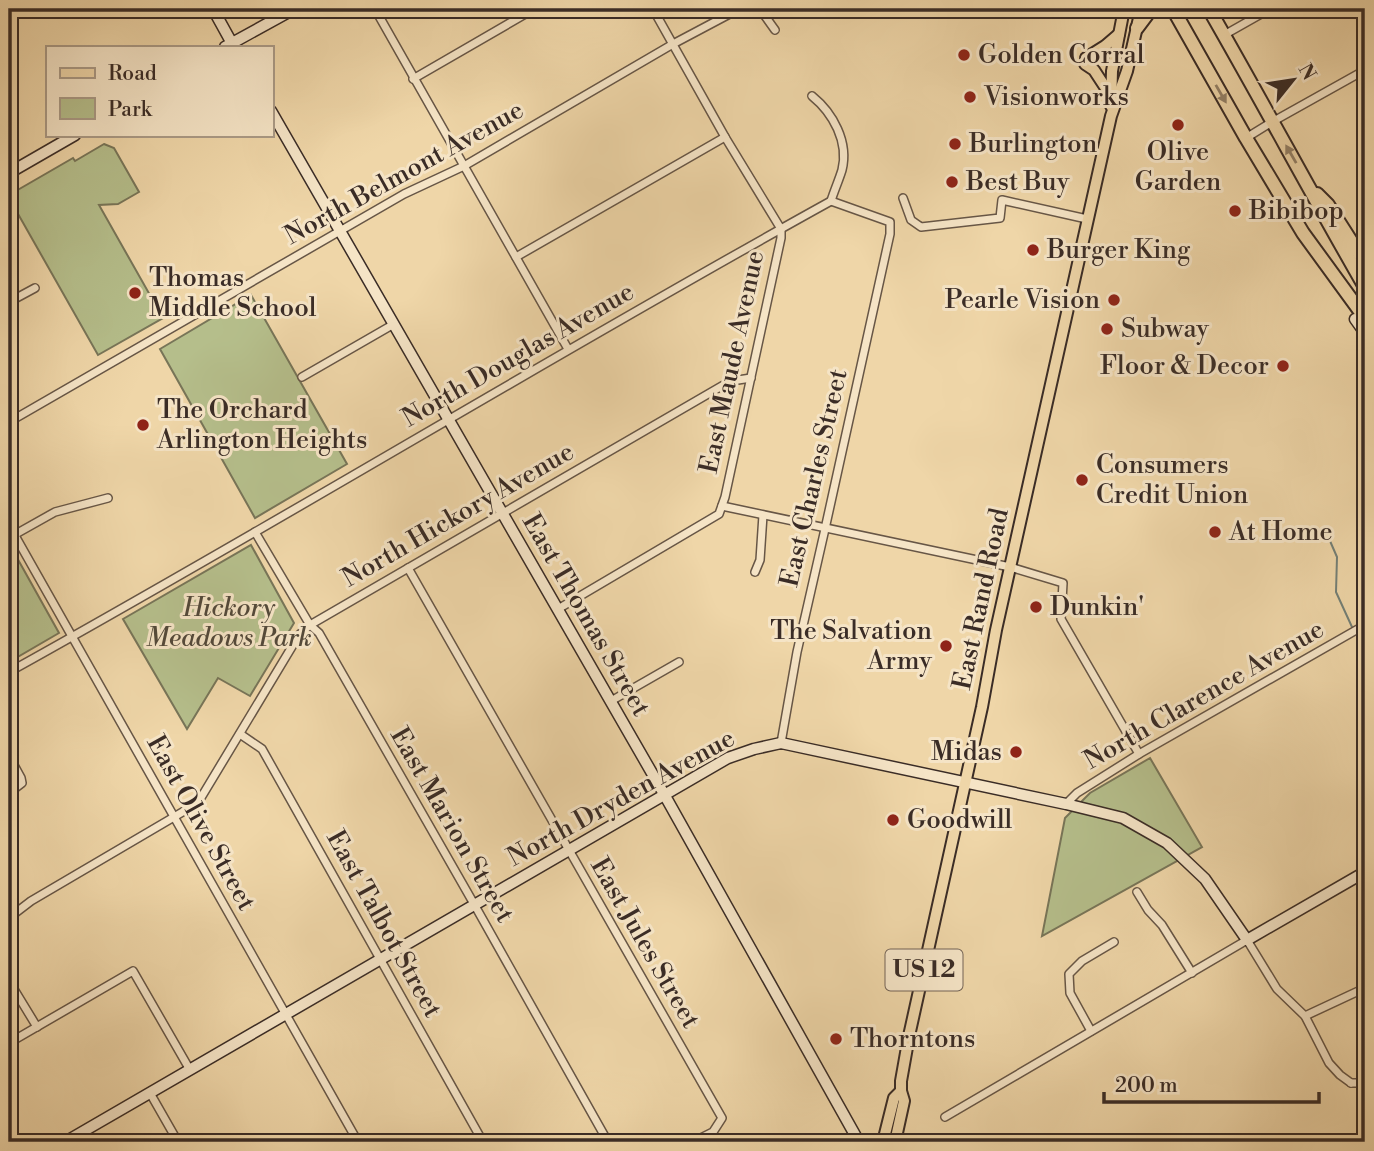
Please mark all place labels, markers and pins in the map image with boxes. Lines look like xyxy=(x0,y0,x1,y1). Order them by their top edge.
place label: Golden Corral xyxy=(978,39,1145,71)
marker: Golden Corral xyxy=(956,47,972,63)
place label: Visionworks xyxy=(983,81,1129,113)
marker: Visionworks xyxy=(962,89,978,105)
marker: Olive Garden xyxy=(1170,117,1186,133)
place label: Burlington xyxy=(968,128,1097,160)
marker: Burlington xyxy=(947,136,963,152)
place label: Olive Garden xyxy=(1135,136,1221,198)
place label: Best Buy xyxy=(965,166,1070,198)
marker: Best Buy xyxy=(944,174,960,190)
place label: Bibibop xyxy=(1248,195,1344,227)
marker: Bibibop xyxy=(1227,203,1243,219)
place label: Burger King xyxy=(1046,234,1191,266)
marker: Burger King xyxy=(1025,242,1041,258)
place label: Thomas Middle School xyxy=(149,262,317,324)
place label: Pearle Vision xyxy=(945,284,1100,316)
marker: Thomas Middle School xyxy=(127,285,143,301)
marker: Pearle Vision xyxy=(1106,292,1122,308)
place label: Subway xyxy=(1121,313,1209,345)
marker: Subway xyxy=(1099,321,1115,337)
place label: Floor & Decor xyxy=(1100,350,1269,382)
marker: Floor & Decor xyxy=(1275,358,1291,374)
place label: The Orchard Arlington Heights xyxy=(156,394,367,456)
marker: The Orchard Arlington Heights xyxy=(135,417,151,433)
place label: Consumers Credit Union xyxy=(1096,449,1248,511)
marker: Consumers Credit Union xyxy=(1074,472,1090,488)
place label: At Home xyxy=(1228,516,1333,548)
marker: At Home xyxy=(1207,524,1223,540)
place label: Dunkin' xyxy=(1050,591,1144,623)
marker: Dunkin' xyxy=(1028,599,1044,615)
place label: The Salvation Army xyxy=(770,615,932,677)
marker: The Salvation Army xyxy=(938,638,954,654)
place label: Midas xyxy=(931,736,1002,768)
marker: Midas xyxy=(1008,744,1024,760)
place label: Goodwill xyxy=(907,804,1013,836)
marker: Goodwill xyxy=(885,812,901,828)
place label: Thorntons xyxy=(850,1023,975,1055)
marker: Thorntons xyxy=(828,1031,844,1047)

